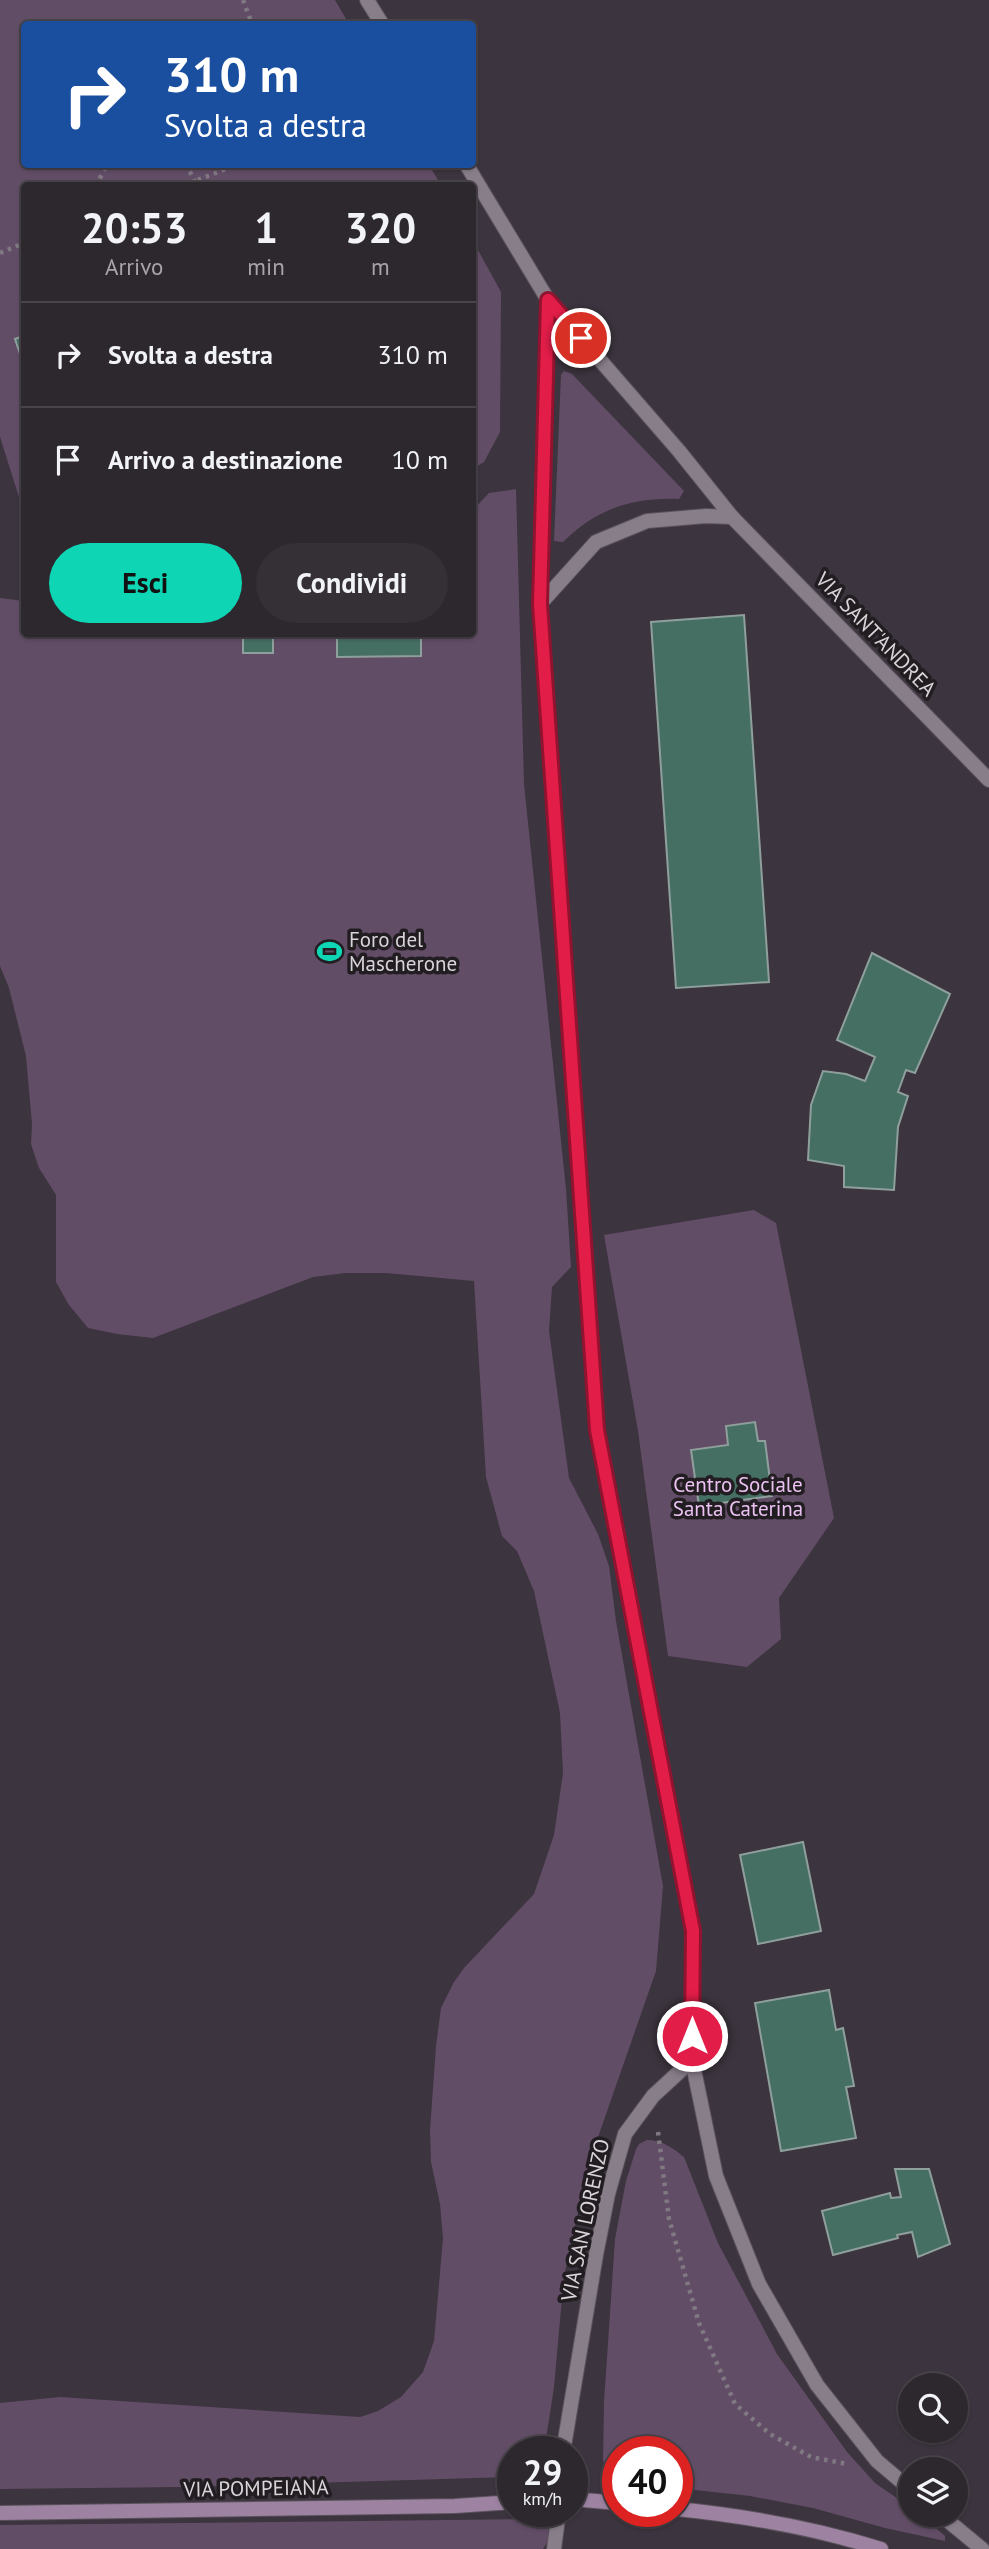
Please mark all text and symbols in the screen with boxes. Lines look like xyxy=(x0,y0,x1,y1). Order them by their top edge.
text: 310 m xyxy=(164,42,299,106)
icon: right xyxy=(49,49,140,140)
text: Svolta a destra xyxy=(164,104,367,146)
text: 20:53 xyxy=(81,200,187,255)
text: 1 xyxy=(254,200,278,255)
text: 320 xyxy=(345,200,416,255)
text: Arrivo xyxy=(105,252,163,281)
text: min xyxy=(247,252,285,281)
text: m xyxy=(371,252,390,281)
pin xyxy=(551,308,611,368)
icon: arrive xyxy=(562,319,600,357)
icon: right xyxy=(49,336,87,374)
text: Svolta a destra xyxy=(108,338,273,371)
text: 310 m xyxy=(377,338,448,371)
icon: arrive xyxy=(49,441,87,479)
text: Arrivo a destinazione xyxy=(108,443,343,476)
text: 10 m xyxy=(392,443,448,476)
button: Esci xyxy=(49,543,242,623)
button: Condividi xyxy=(256,543,448,623)
street label: VIA SANT'ANDREA xyxy=(809,565,943,702)
place label: Foro del Mascherone xyxy=(349,926,457,977)
sports icon: Foro del Mascherone xyxy=(315,937,343,965)
park label: Centro Sociale Santa Caterina xyxy=(673,1471,803,1522)
position arrow xyxy=(655,1999,729,2073)
street label: VIA SAN LORENZO xyxy=(554,2136,615,2305)
map controls xyxy=(898,2373,968,2527)
button: search xyxy=(898,2373,968,2443)
speed limit sign: 40 xyxy=(602,2436,693,2527)
text: 29 xyxy=(523,2449,562,2495)
button: layers xyxy=(898,2457,968,2527)
street label: VIA POMPEIANA xyxy=(182,2473,330,2503)
text: km/h xyxy=(523,2487,562,2510)

